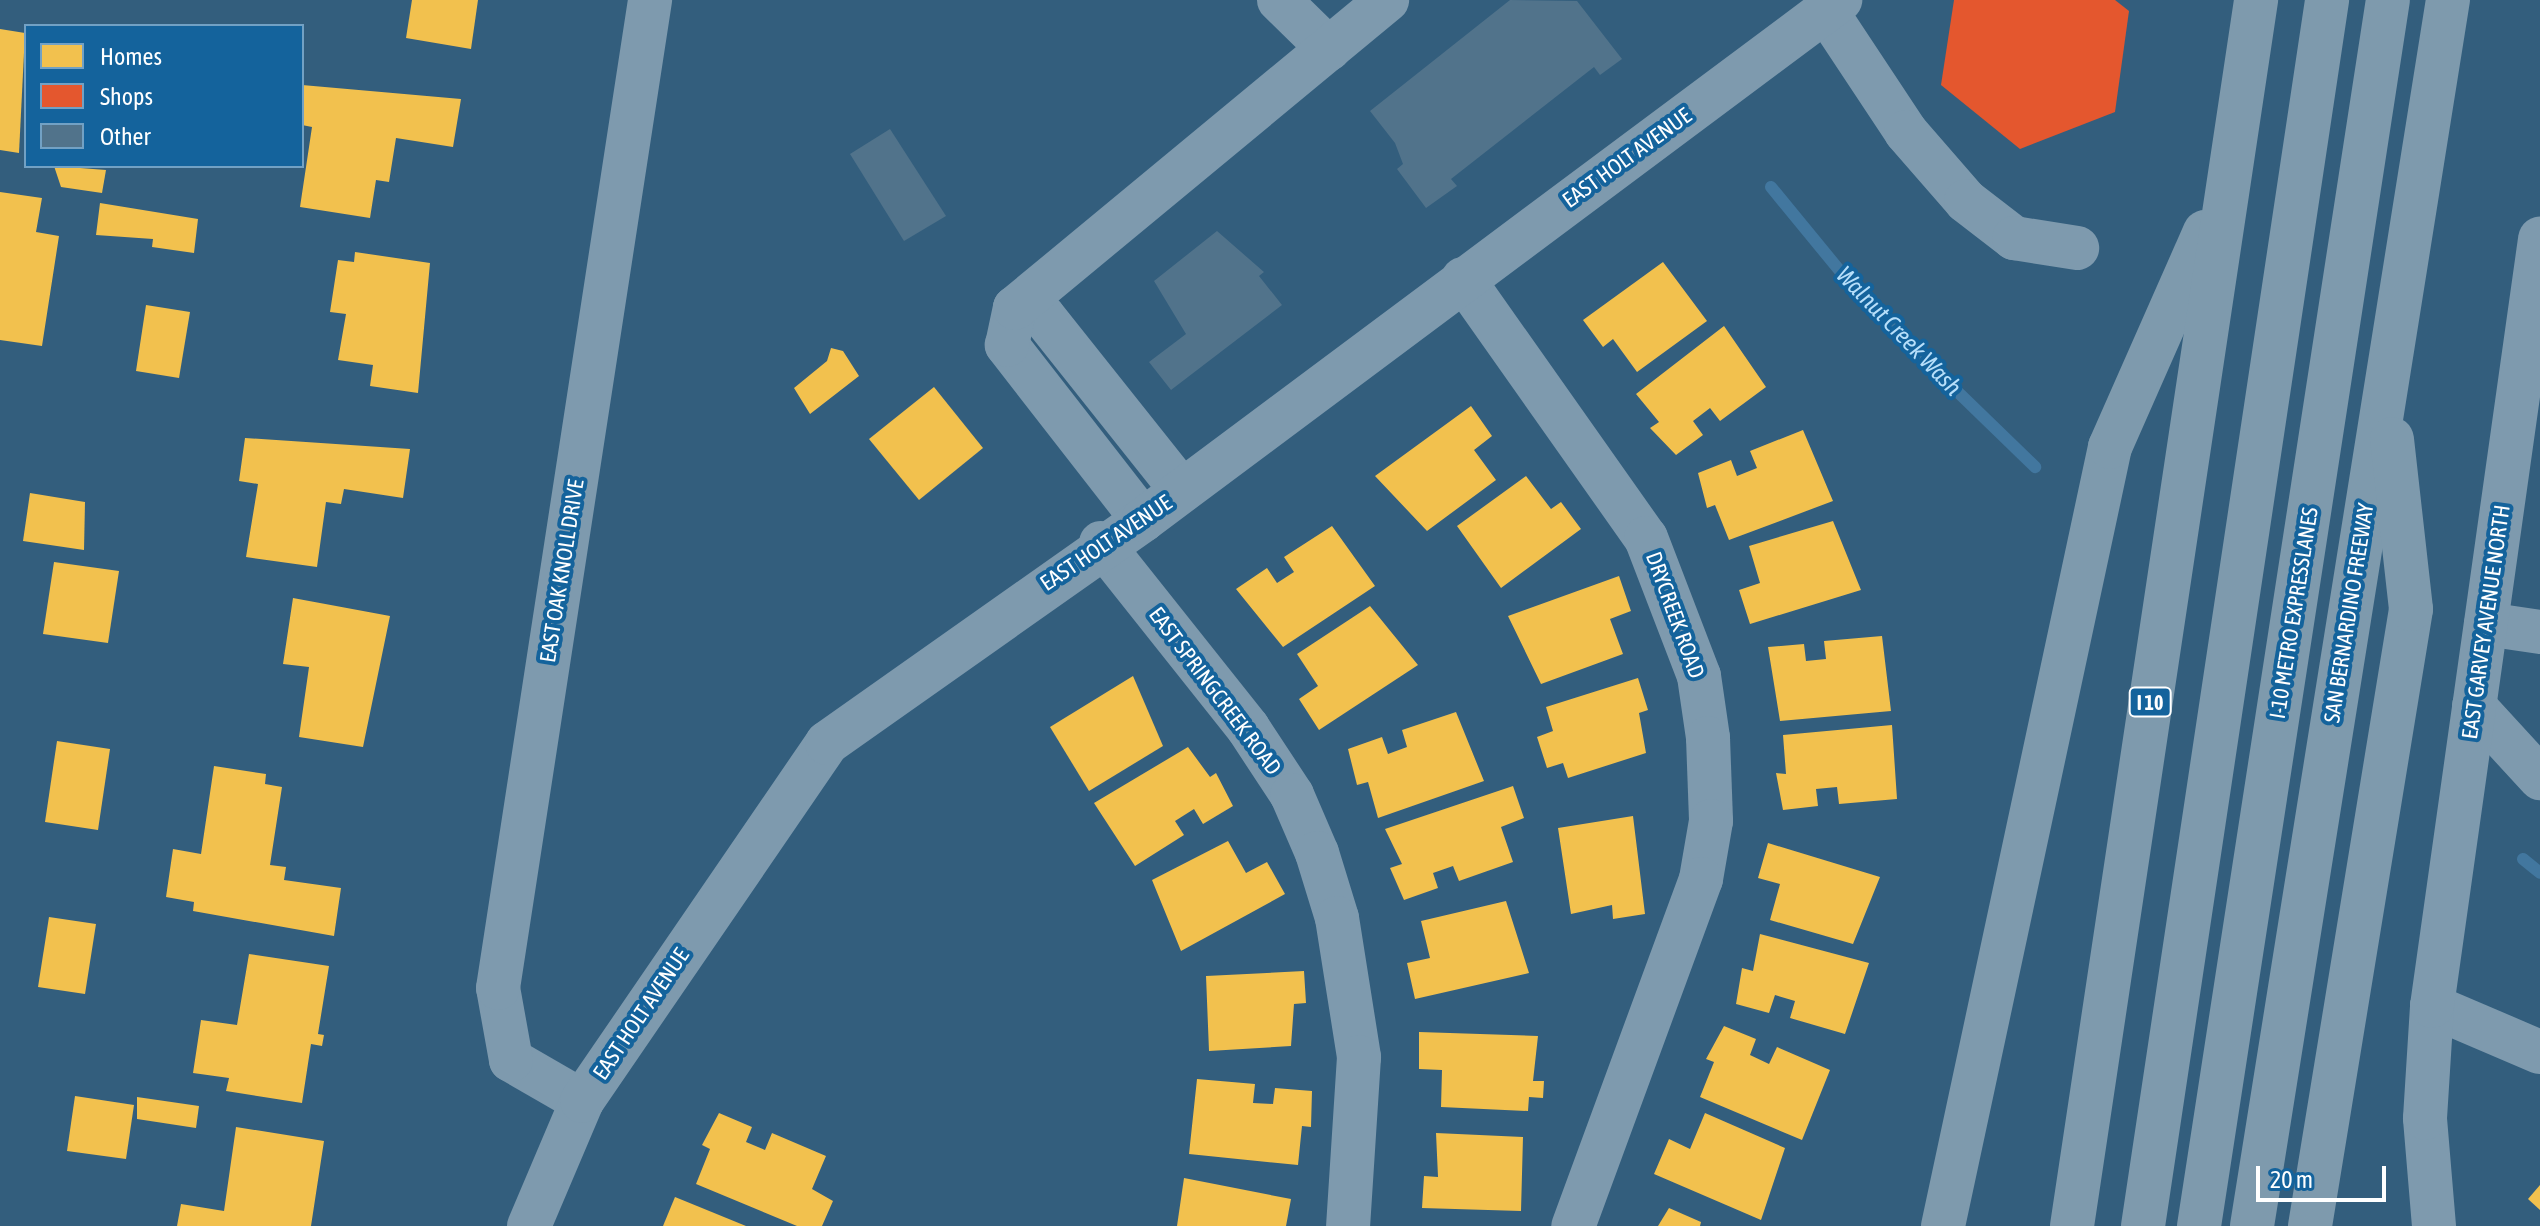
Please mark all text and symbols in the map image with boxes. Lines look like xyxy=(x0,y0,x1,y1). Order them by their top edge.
legend xyxy=(24,24,304,168)
text: Homes xyxy=(100,43,162,70)
text: Shops xyxy=(100,83,153,110)
street label: EAST HOLT AVENUE xyxy=(1557,102,1697,214)
text: Other xyxy=(100,123,151,150)
water label: Walnut Creek Wash xyxy=(1830,261,1968,401)
street label: EAST OAK KNOLL DRIVE xyxy=(534,477,590,665)
street label: EAST HOLT AVENUE xyxy=(1035,489,1177,597)
street label: SAN BERNARDINO FREEWAY xyxy=(2319,501,2379,725)
street label: EAST GARVEY AVENUE NORTH xyxy=(2456,503,2516,741)
street label: I-10 METRO EXPRESSLANES xyxy=(2264,505,2324,721)
street label: DRYCREEK ROAD xyxy=(1640,548,1710,682)
street label: EAST SPRINGCREEK ROAD xyxy=(1143,602,1287,780)
road number: I 10 xyxy=(2128,686,2172,718)
street label: EAST HOLT AVENUE xyxy=(587,943,695,1085)
scale bar xyxy=(2260,1150,2390,1200)
text: 20 m xyxy=(2270,1166,2313,1193)

